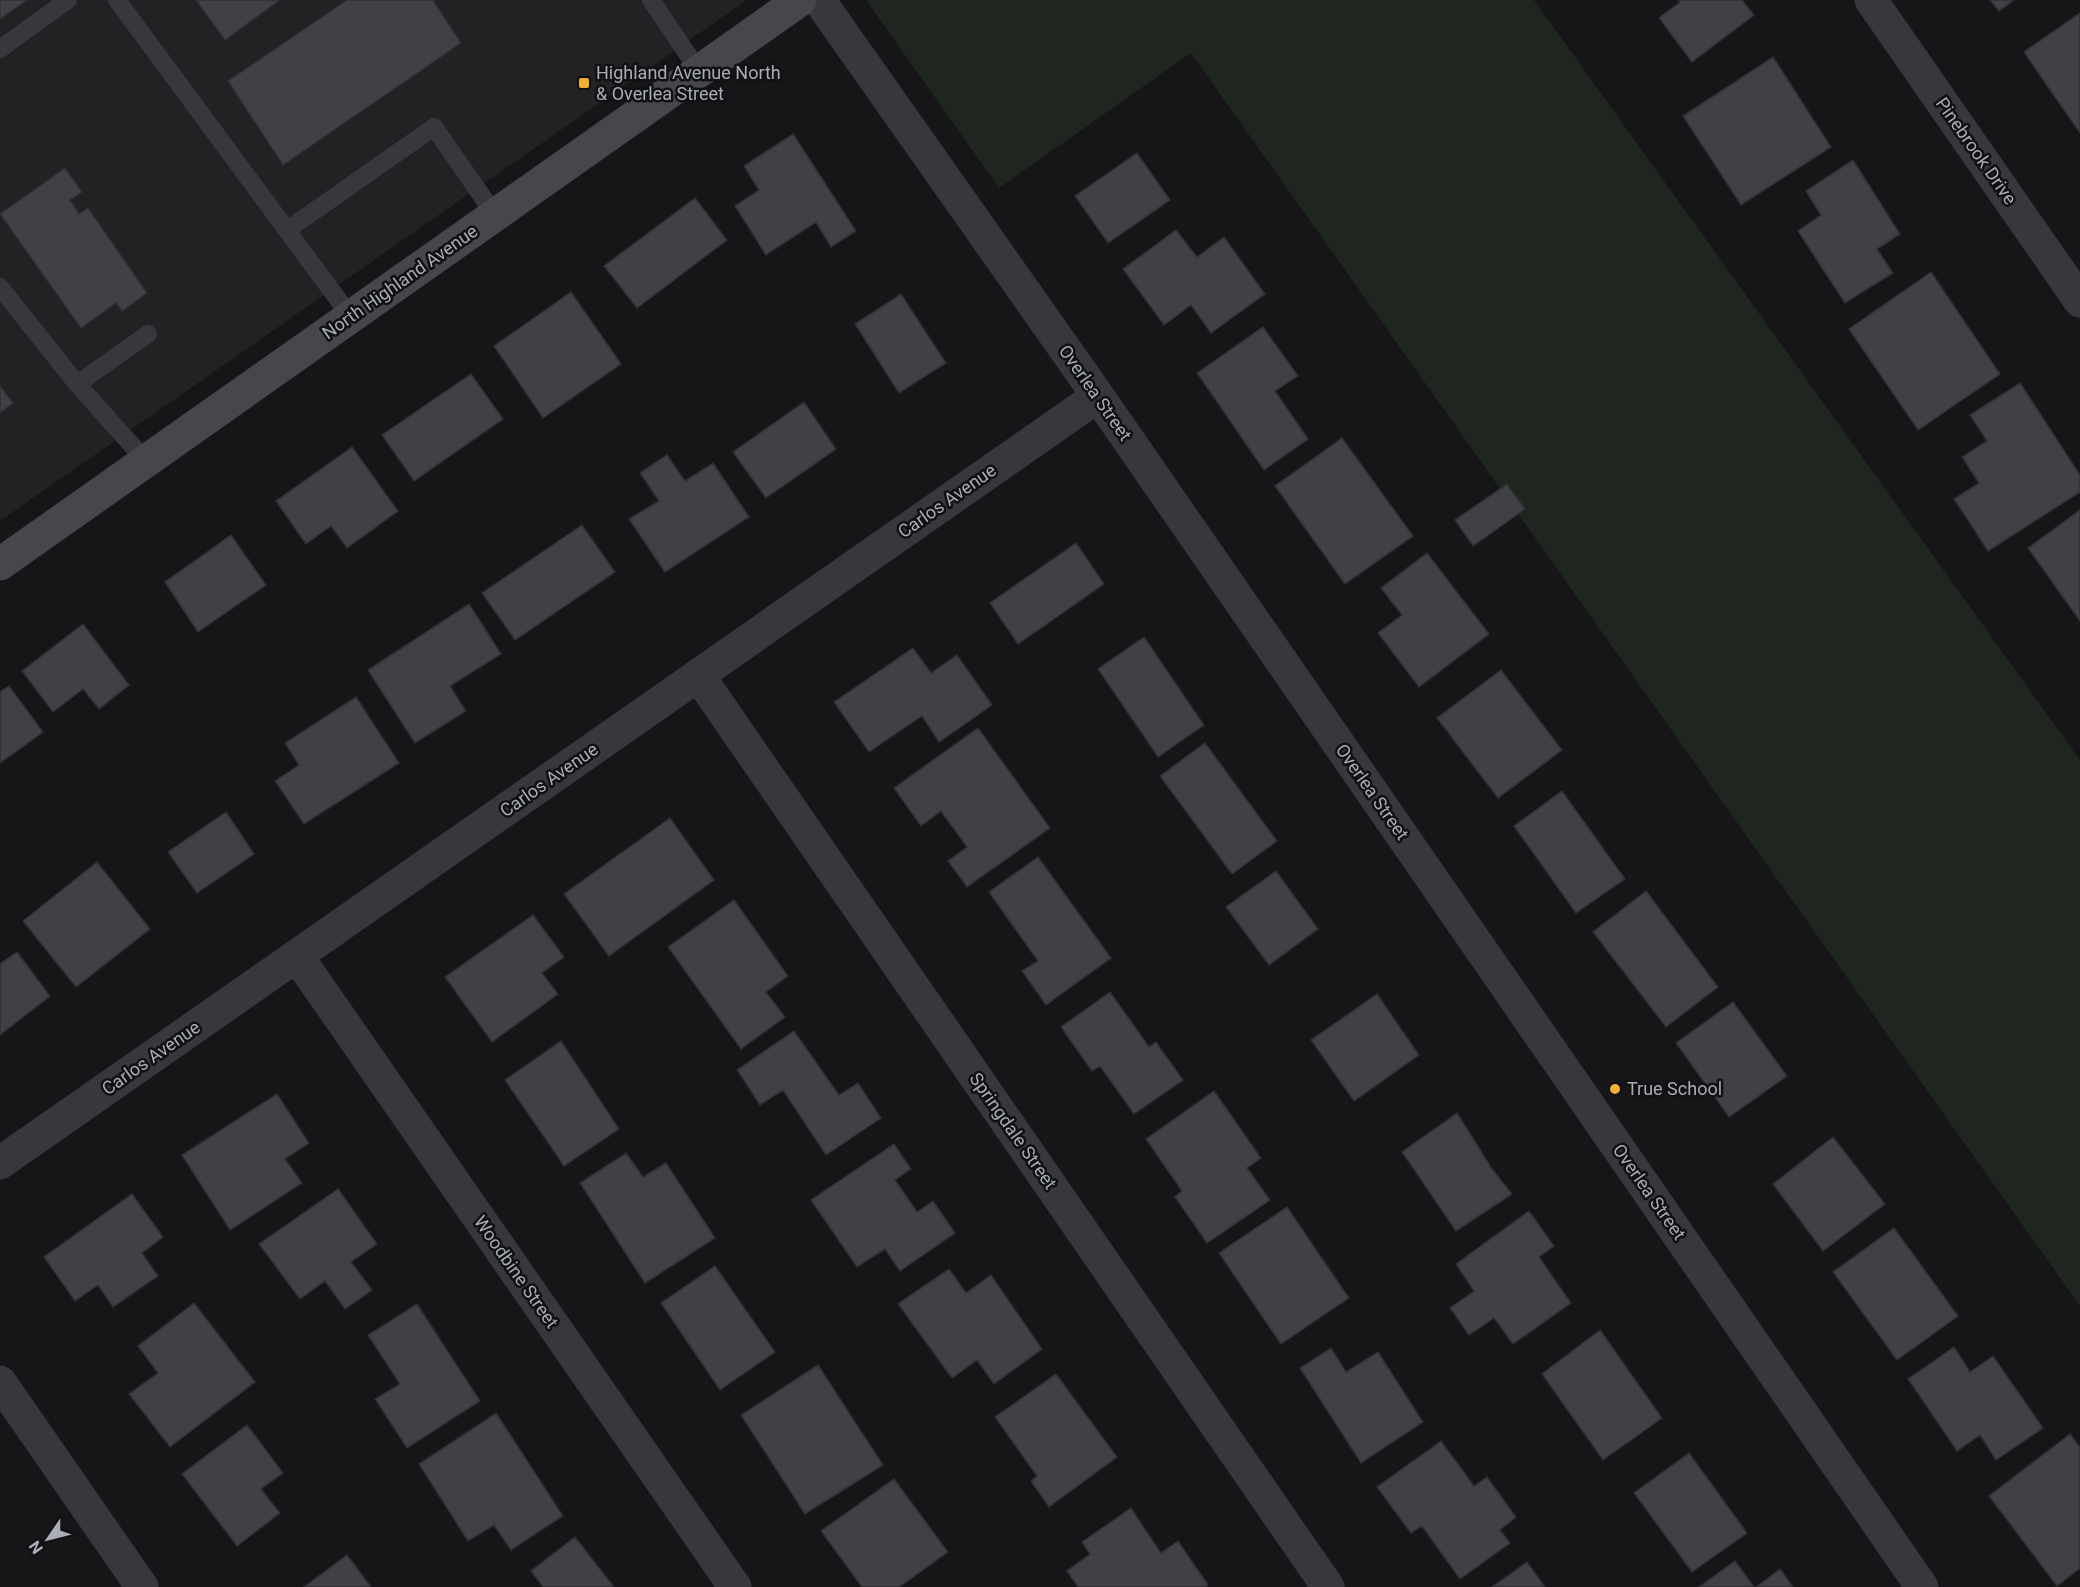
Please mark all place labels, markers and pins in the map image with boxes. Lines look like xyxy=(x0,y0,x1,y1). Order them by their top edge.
place label: Highland Avenue North & Overlea Street xyxy=(596,62,781,104)
marker: Highland Avenue North & Overlea Street xyxy=(577,76,591,90)
place label: True School xyxy=(1627,1078,1722,1099)
marker: True School xyxy=(1608,1082,1622,1096)

